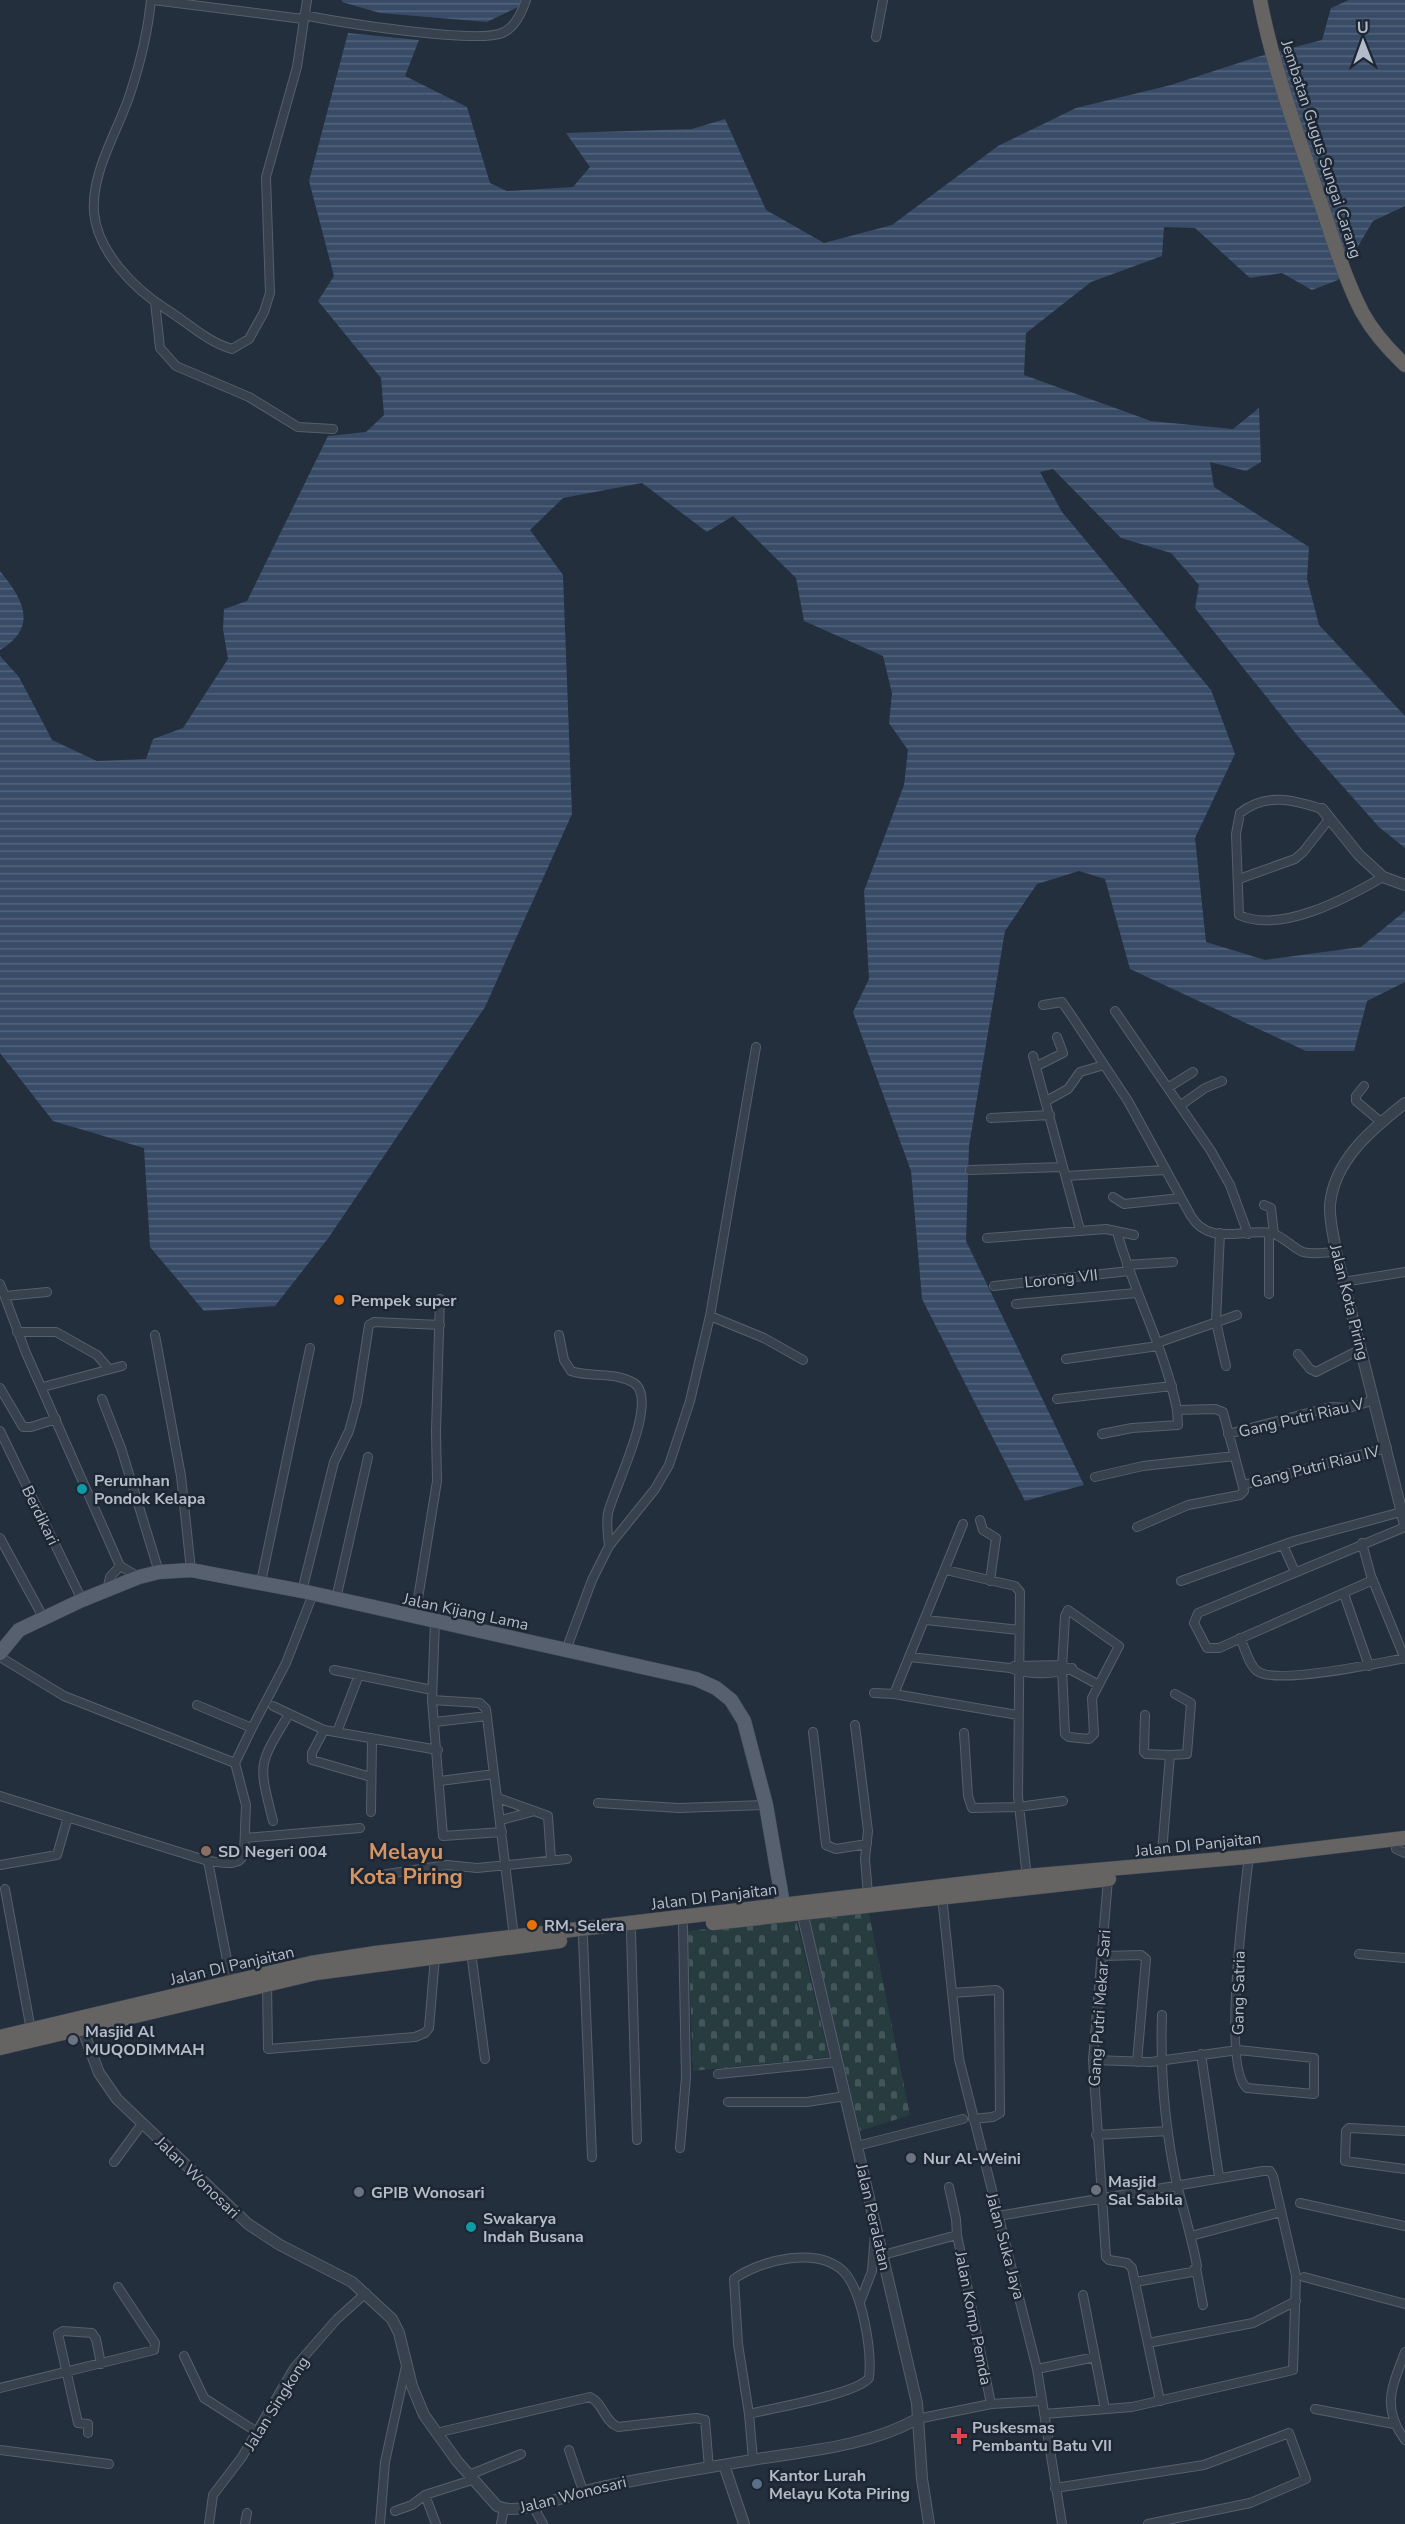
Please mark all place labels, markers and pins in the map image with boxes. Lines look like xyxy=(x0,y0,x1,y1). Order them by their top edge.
place label: Pempek super xyxy=(351,1290,457,1312)
marker: Pempek super xyxy=(332,1293,346,1307)
place label: Perumhan Pondok Kelapa xyxy=(94,1470,206,1510)
marker: Perumhan Pondok Kelapa xyxy=(75,1482,89,1496)
place label: SD Negeri 004 xyxy=(218,1841,327,1863)
marker: SD Negeri 004 xyxy=(199,1844,213,1858)
place label: RM. Selera xyxy=(544,1915,625,1937)
marker: RM. Selera xyxy=(525,1918,539,1932)
place label: Masjid Al MUQODIMMAH xyxy=(85,2021,205,2061)
marker: Masjid Al MUQODIMMAH xyxy=(66,2033,80,2047)
place label: Nur Al-Weini xyxy=(923,2148,1021,2170)
marker: Nur Al-Weini xyxy=(904,2151,918,2165)
place label: Masjid Sal Sabila xyxy=(1108,2171,1183,2211)
place label: GPIB Wonosari xyxy=(371,2182,485,2204)
marker: Masjid Sal Sabila xyxy=(1089,2183,1103,2197)
marker: GPIB Wonosari xyxy=(352,2185,366,2199)
place label: Swakarya Indah Busana xyxy=(483,2208,584,2248)
marker: Swakarya Indah Busana xyxy=(464,2220,478,2234)
place label: Puskesmas Pembantu Batu VII xyxy=(972,2417,1112,2457)
marker: Puskesmas Pembantu Batu VII xyxy=(950,2427,968,2445)
place label: Kantor Lurah Melayu Kota Piring xyxy=(769,2465,910,2505)
marker: Kantor Lurah Melayu Kota Piring xyxy=(750,2477,764,2491)

